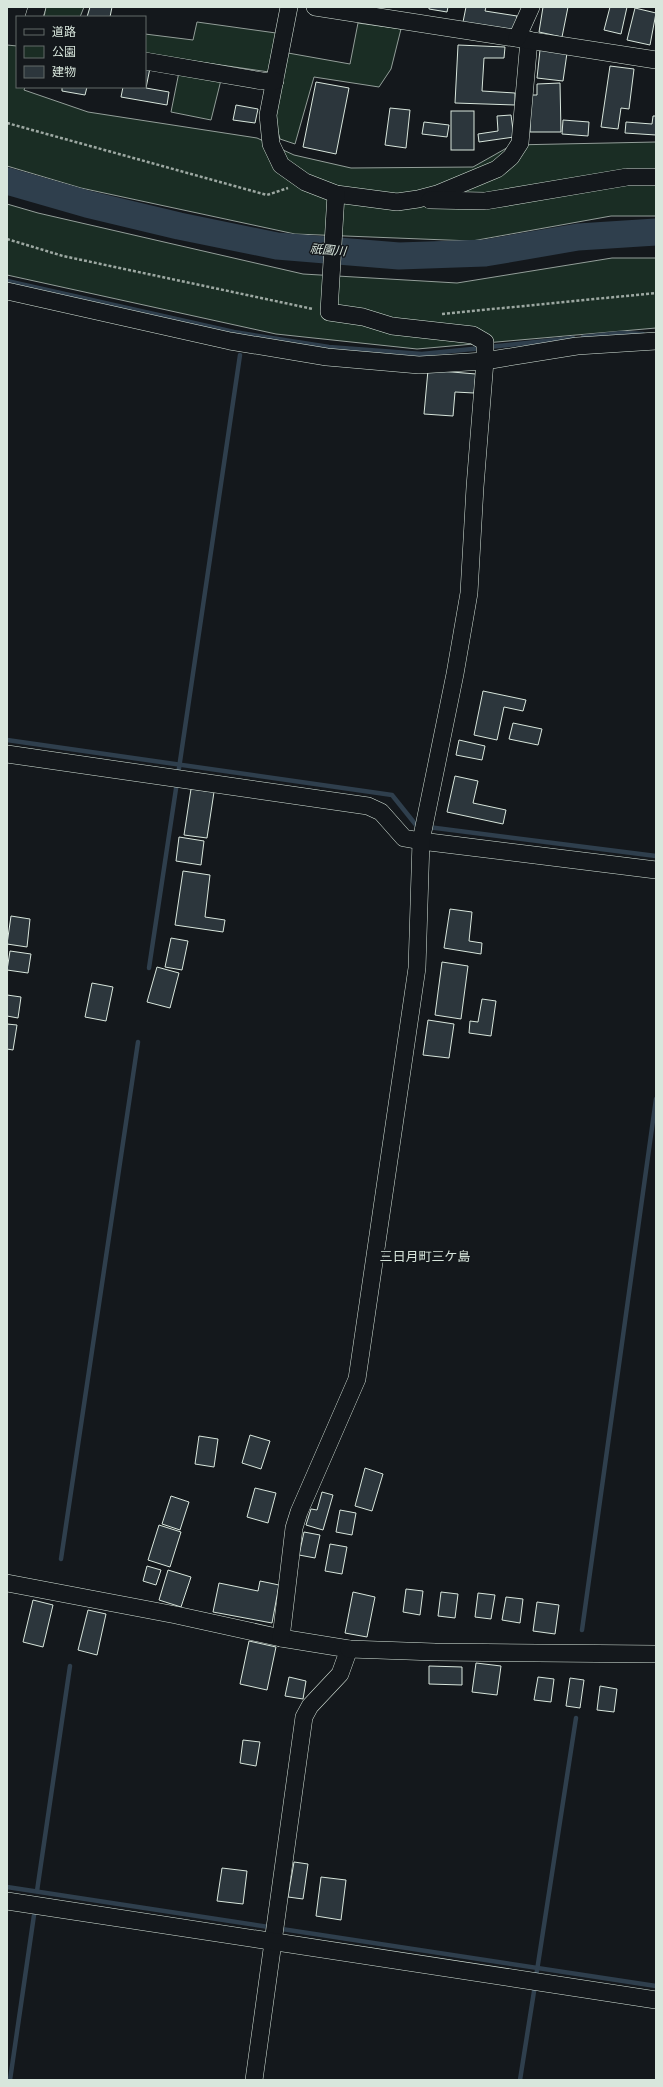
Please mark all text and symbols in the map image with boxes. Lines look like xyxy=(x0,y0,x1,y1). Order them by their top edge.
legend xyxy=(16,16,146,88)
text: 道路 xyxy=(52,25,76,39)
text: 公園 xyxy=(52,45,76,59)
text: 建物 xyxy=(52,65,76,79)
water label: 祇園川 xyxy=(309,241,349,259)
district label: 三日月町三ケ島 xyxy=(379,1249,471,1264)

